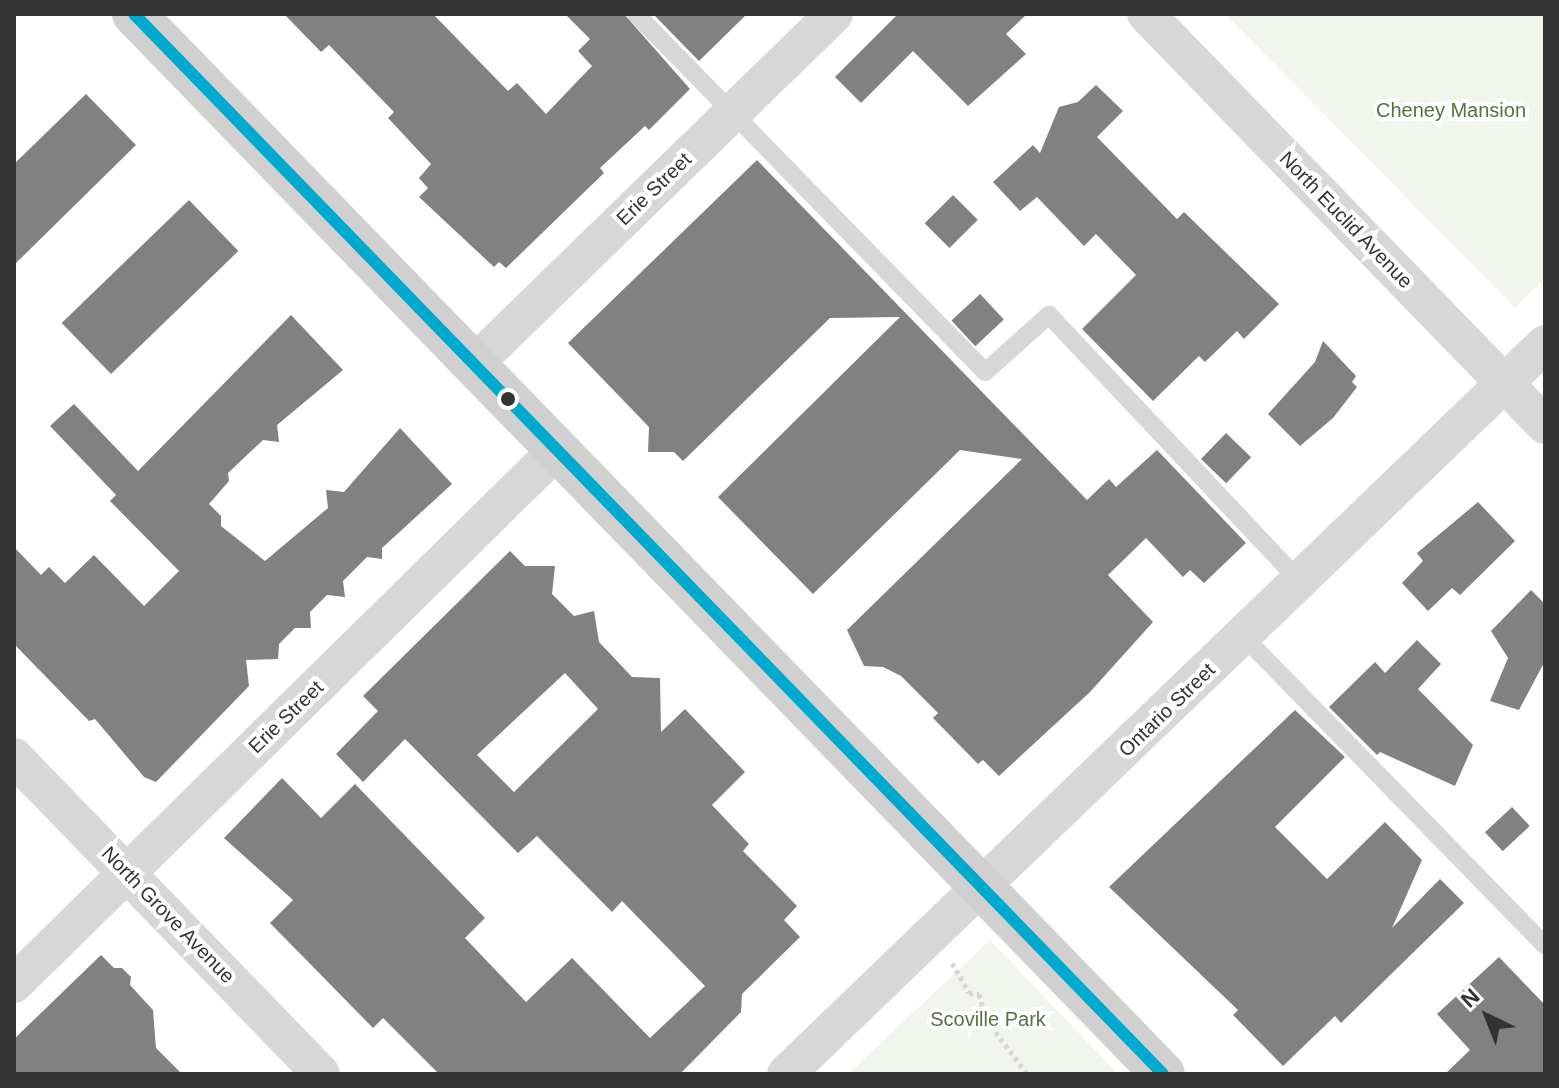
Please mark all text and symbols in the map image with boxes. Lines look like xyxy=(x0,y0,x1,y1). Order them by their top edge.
park label: Cheney Mansion xyxy=(1376,98,1526,122)
street label: North Euclid Avenue xyxy=(1274,146,1418,294)
street label: Erie Street xyxy=(612,148,696,230)
unlabelled marker xyxy=(500,391,516,407)
street label: Ontario Street xyxy=(1114,658,1220,762)
street label: Erie Street xyxy=(244,676,328,758)
street label: North Grove Avenue xyxy=(96,841,240,989)
north arrow xyxy=(1447,976,1527,1056)
text: N xyxy=(1456,984,1485,1013)
park label: Scoville Park xyxy=(930,1007,1046,1031)

